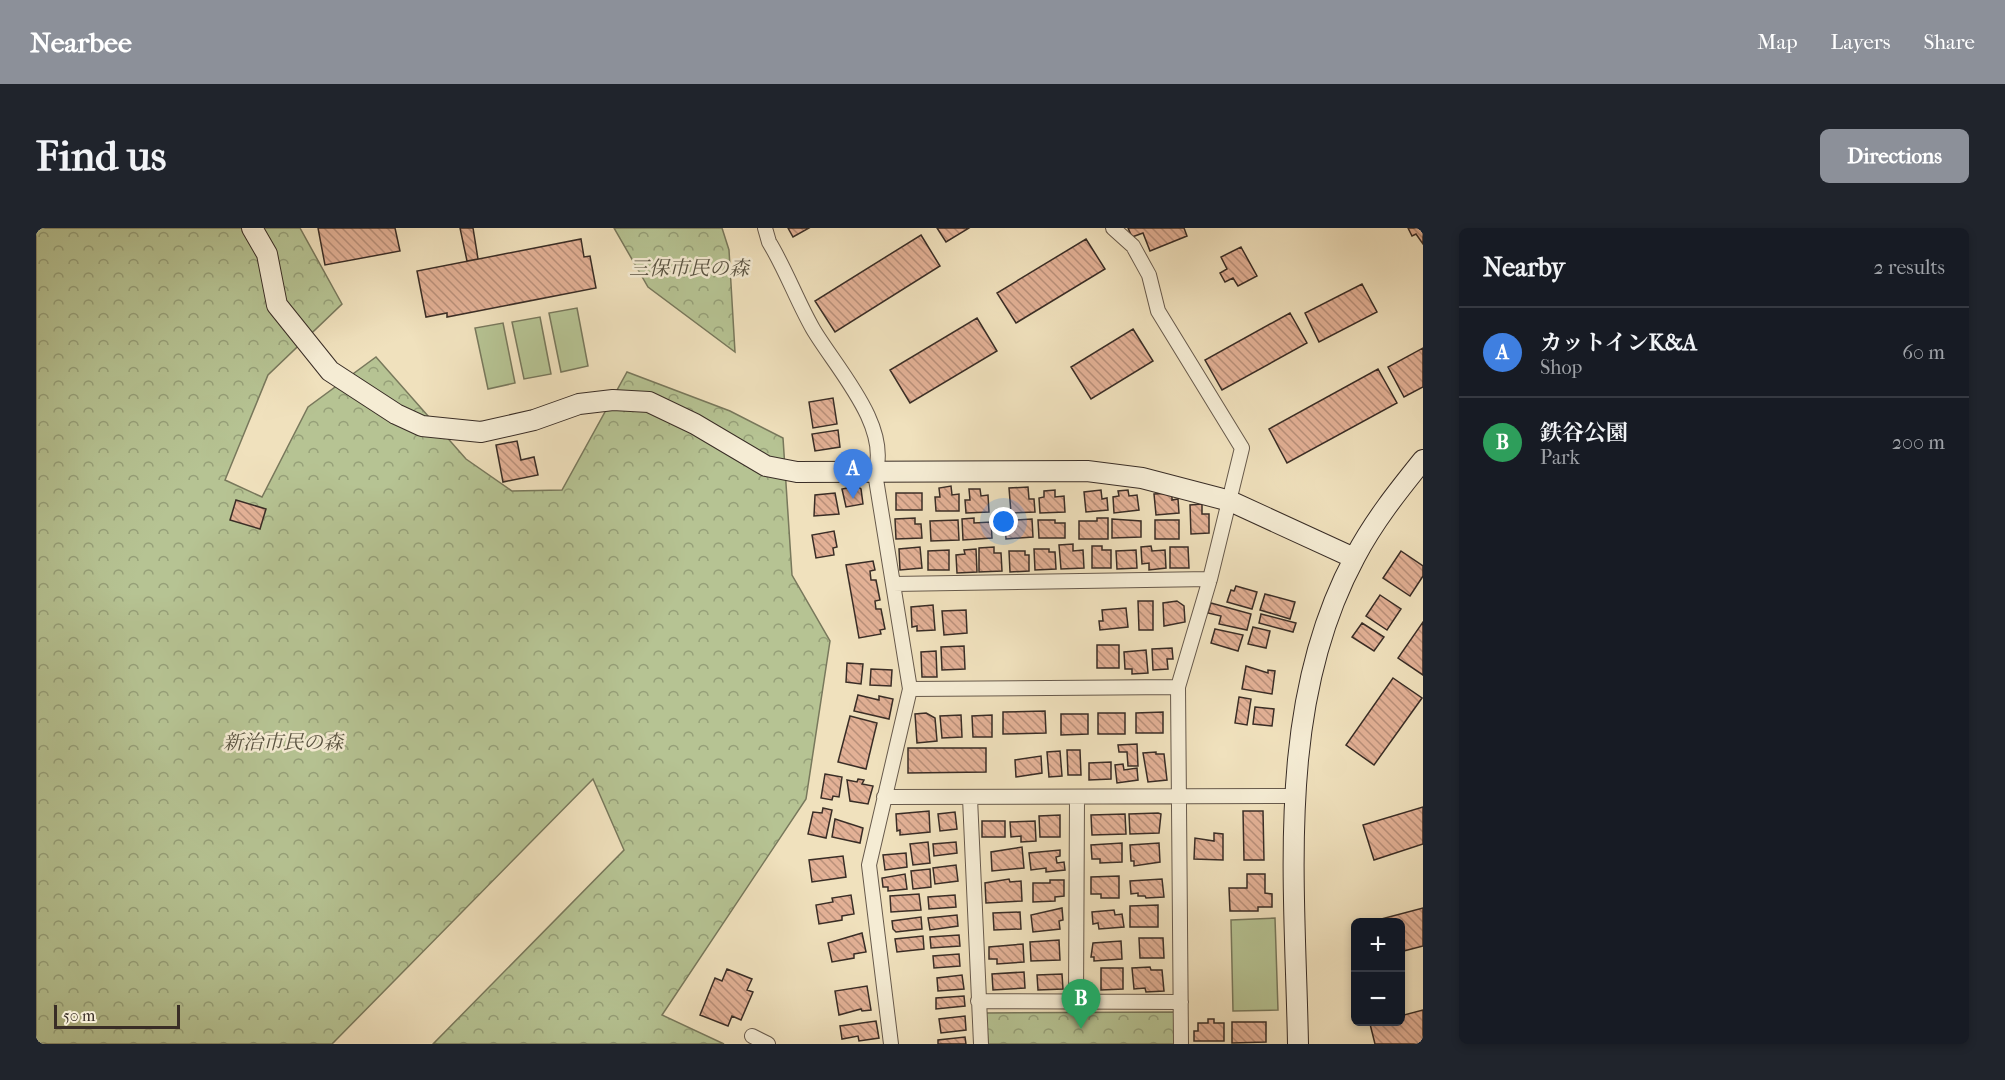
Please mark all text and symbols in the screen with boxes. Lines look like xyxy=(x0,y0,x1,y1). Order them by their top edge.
text: Nearbee xyxy=(30,26,132,59)
text: Map xyxy=(1757,30,1798,54)
text: Layers xyxy=(1831,30,1890,54)
text: Share xyxy=(1923,30,1975,54)
button: Directions xyxy=(1820,129,1969,183)
text: Find us xyxy=(36,132,166,181)
text: Nearby xyxy=(1483,252,1565,283)
text: 2 results xyxy=(1874,256,1945,279)
park label: 三保市民の森 xyxy=(629,257,751,280)
text: カットインK&A xyxy=(1540,330,1697,356)
text: A xyxy=(1496,341,1509,364)
text: 60 m xyxy=(1902,341,1945,364)
text: Shop xyxy=(1540,356,1582,379)
text: 鉄谷公園 xyxy=(1540,420,1628,446)
text: B xyxy=(1496,431,1509,454)
text: 200 m xyxy=(1892,431,1945,454)
text: Park xyxy=(1540,446,1580,469)
pin: A xyxy=(834,450,872,499)
your location xyxy=(989,507,1018,536)
park label: 新治市民の森 xyxy=(223,731,345,754)
map controls xyxy=(1351,918,1405,1026)
button: + xyxy=(1351,918,1405,972)
button: − xyxy=(1351,972,1405,1026)
pin: B xyxy=(1062,980,1100,1029)
scale bar xyxy=(54,1002,180,1030)
text: 50 m xyxy=(63,1006,95,1025)

